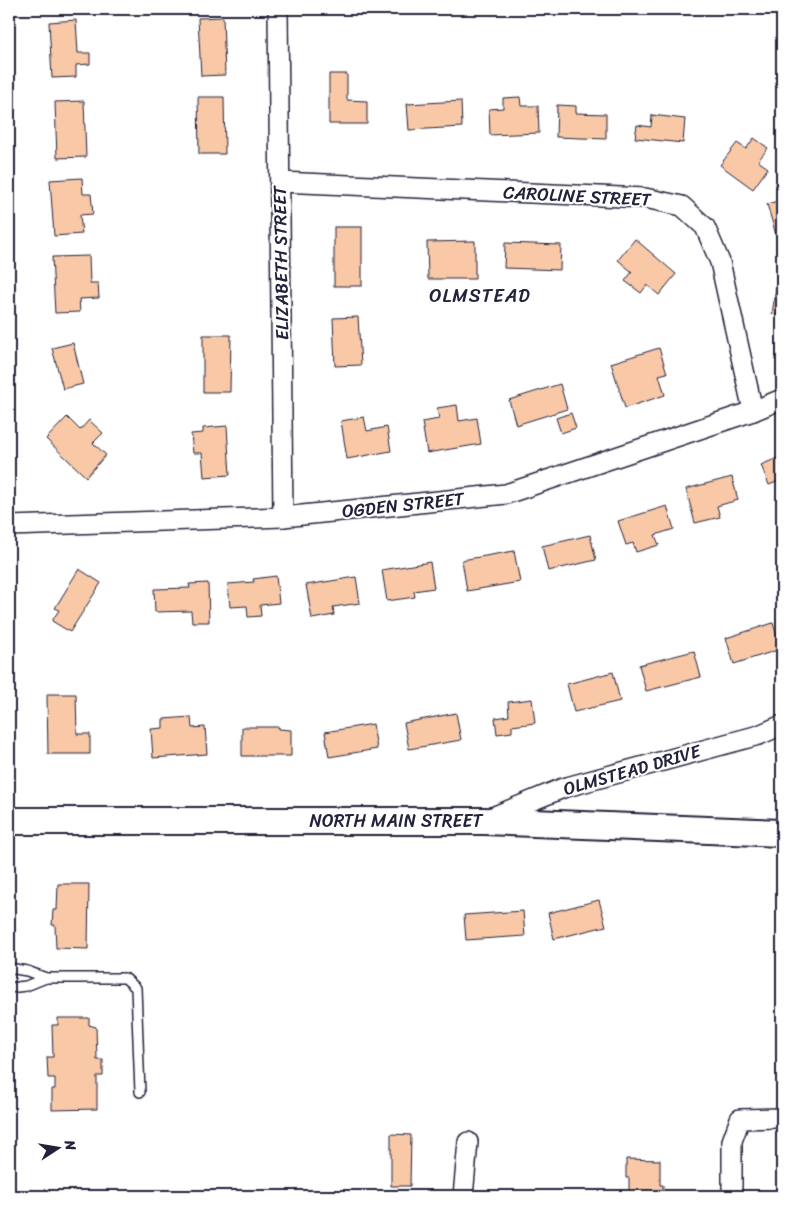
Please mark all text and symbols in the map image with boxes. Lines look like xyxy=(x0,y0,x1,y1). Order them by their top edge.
street label: CAROLINE STREET xyxy=(503,176,653,216)
street label: ELIZABETH STREET xyxy=(264,184,298,340)
district label: OLMSTEAD xyxy=(429,279,531,312)
street label: OGDEN STREET xyxy=(340,483,467,527)
street label: OLMSTEAD DRIVE xyxy=(560,735,705,805)
street label: NORTH MAIN STREET xyxy=(310,805,483,837)
north arrow xyxy=(32,1122,82,1172)
text: N xyxy=(57,1137,84,1153)

